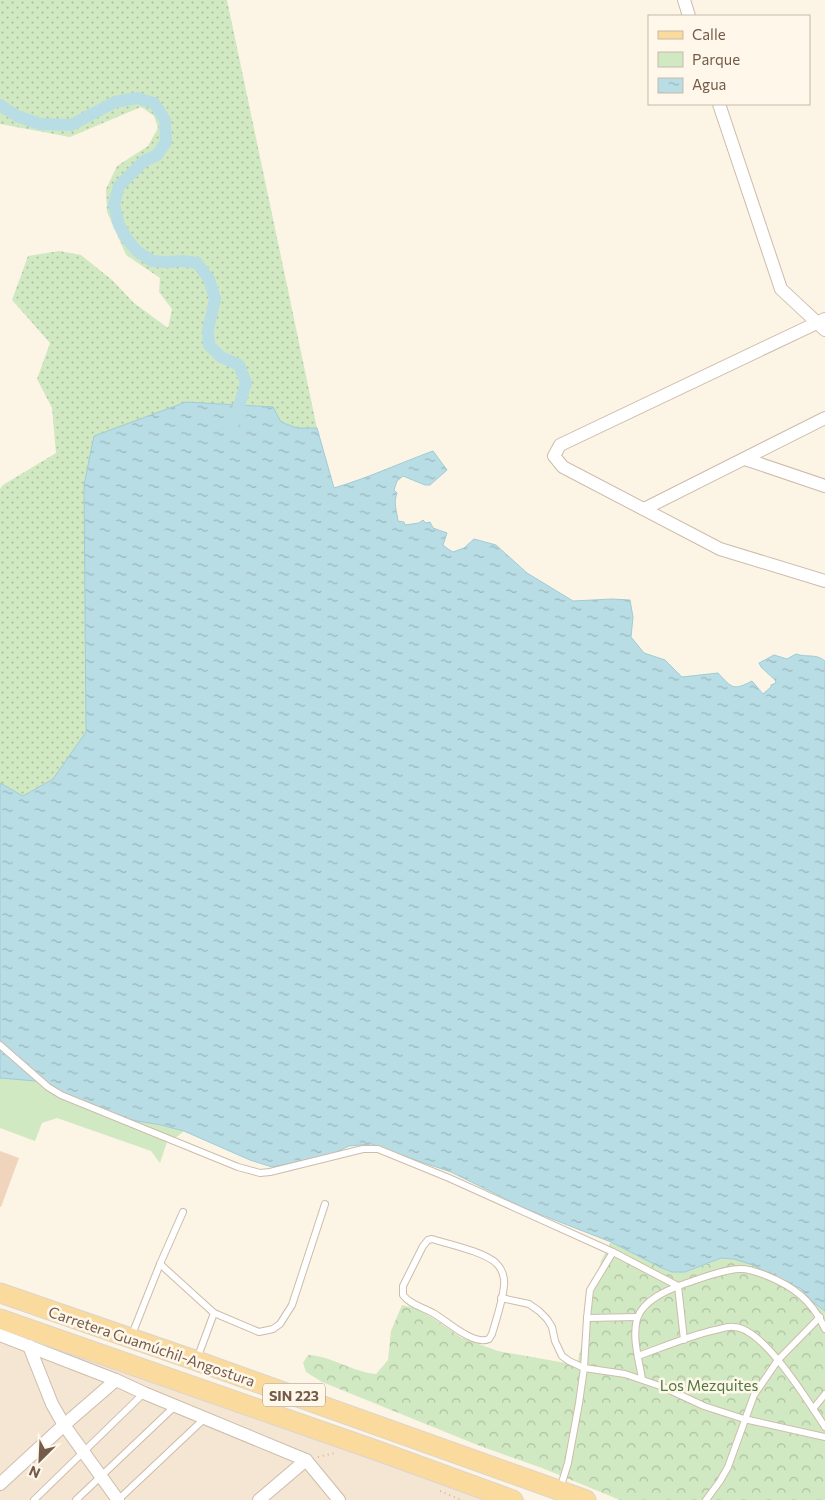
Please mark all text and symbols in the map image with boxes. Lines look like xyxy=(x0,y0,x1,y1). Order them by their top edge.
legend xyxy=(648,15,810,105)
text: Calle xyxy=(692,25,726,43)
text: Parque xyxy=(692,50,740,68)
text: Agua xyxy=(692,75,726,93)
street label: Carretera Guamúchil-Angostura xyxy=(46,1302,258,1390)
park label: Los Mezquites xyxy=(660,1376,758,1394)
road number: SIN 223 xyxy=(263,1384,325,1406)
north arrow xyxy=(15,1435,65,1485)
text: N xyxy=(26,1462,43,1482)

